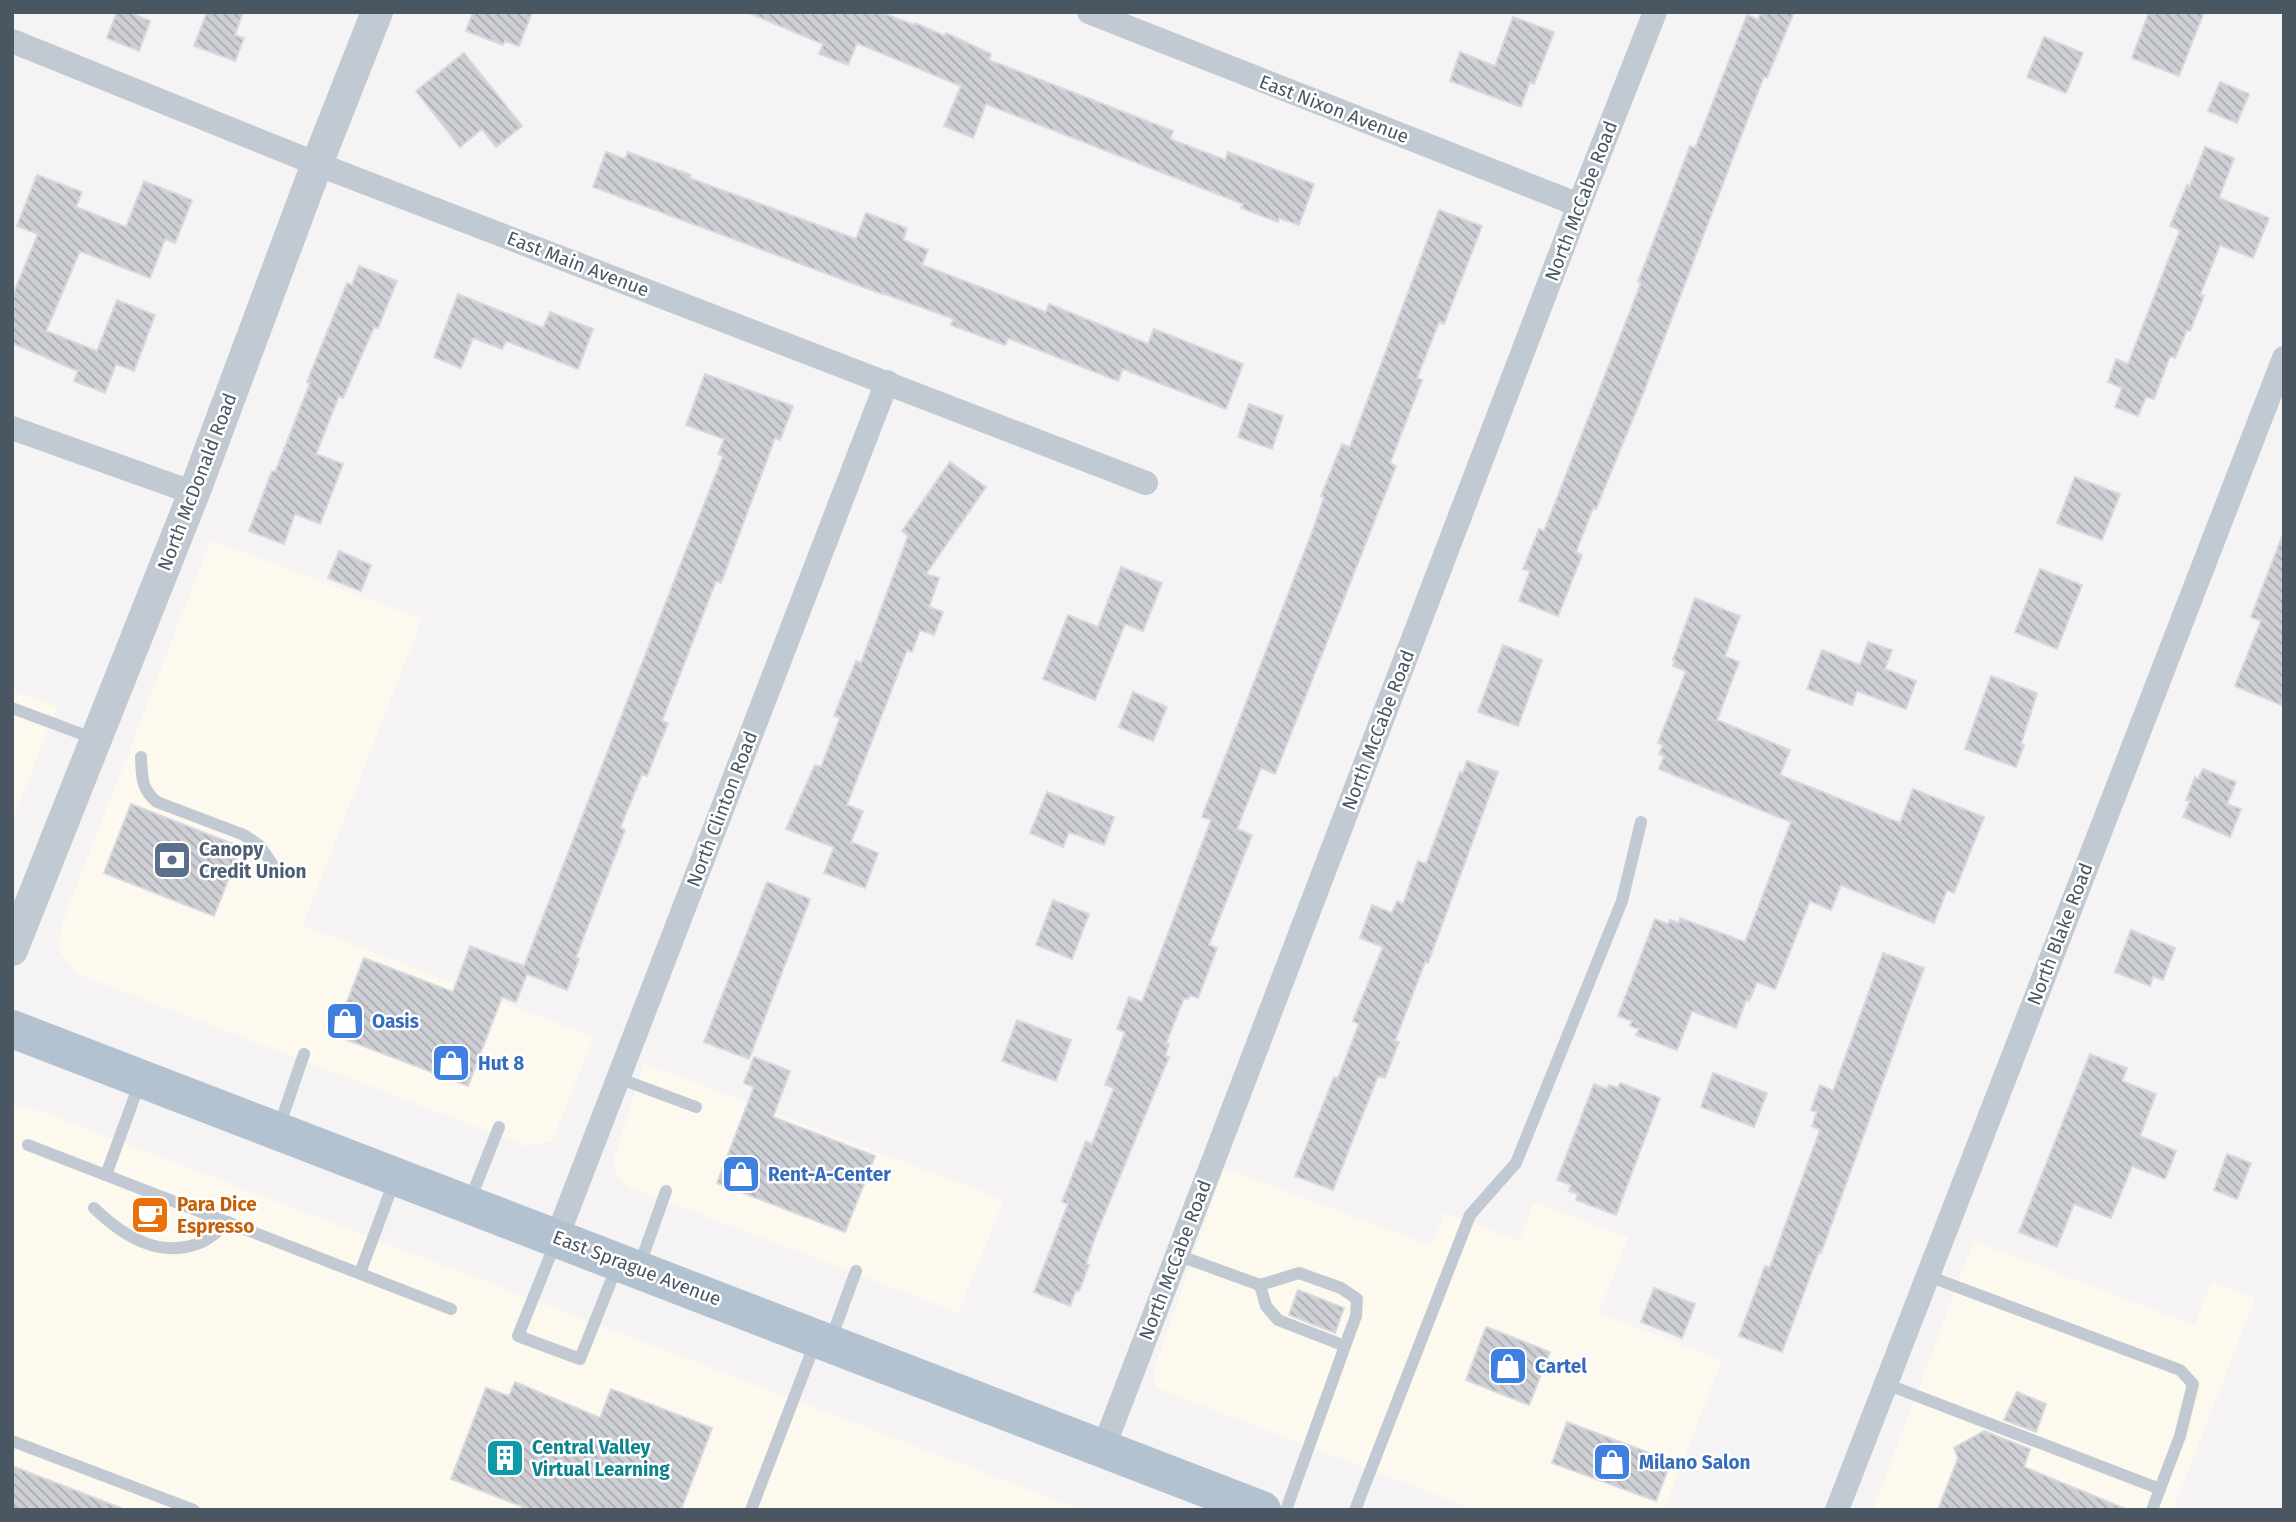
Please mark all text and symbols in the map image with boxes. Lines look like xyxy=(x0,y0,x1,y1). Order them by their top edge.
street label: East Nixon Avenue xyxy=(1256,70,1412,148)
street label: North McCabe Road xyxy=(1540,118,1622,284)
street label: East Main Avenue xyxy=(504,226,652,302)
street label: North McDonald Road xyxy=(152,390,242,574)
street label: North McCabe Road xyxy=(1337,647,1419,813)
street label: North Clinton Road xyxy=(682,728,762,890)
place label: Canopy Credit Union xyxy=(199,838,307,883)
bank icon: Canopy Credit Union xyxy=(151,839,193,881)
street label: North Blake Road xyxy=(2022,860,2098,1008)
shop icon: Oasis xyxy=(324,1000,366,1042)
place label: Oasis xyxy=(372,1010,419,1033)
shop icon: Hut 8 xyxy=(430,1042,472,1084)
place label: Hut 8 xyxy=(478,1052,524,1075)
shop icon: Rent-A-Center xyxy=(720,1153,762,1195)
place label: Rent-A-Center xyxy=(768,1163,891,1186)
street label: North McCabe Road xyxy=(1134,1177,1216,1343)
place label: Para Dice Espresso xyxy=(177,1193,257,1238)
cafe icon: Para Dice Espresso xyxy=(129,1194,171,1236)
street label: East Sprague Avenue xyxy=(550,1225,724,1311)
shop icon: Cartel xyxy=(1487,1345,1529,1387)
place label: Cartel xyxy=(1535,1355,1587,1378)
place label: Central Valley Virtual Learning xyxy=(531,1436,670,1481)
building icon: Central Valley Virtual Learning xyxy=(484,1437,526,1479)
shop icon: Milano Salon xyxy=(1591,1441,1633,1483)
place label: Milano Salon xyxy=(1639,1451,1751,1474)

